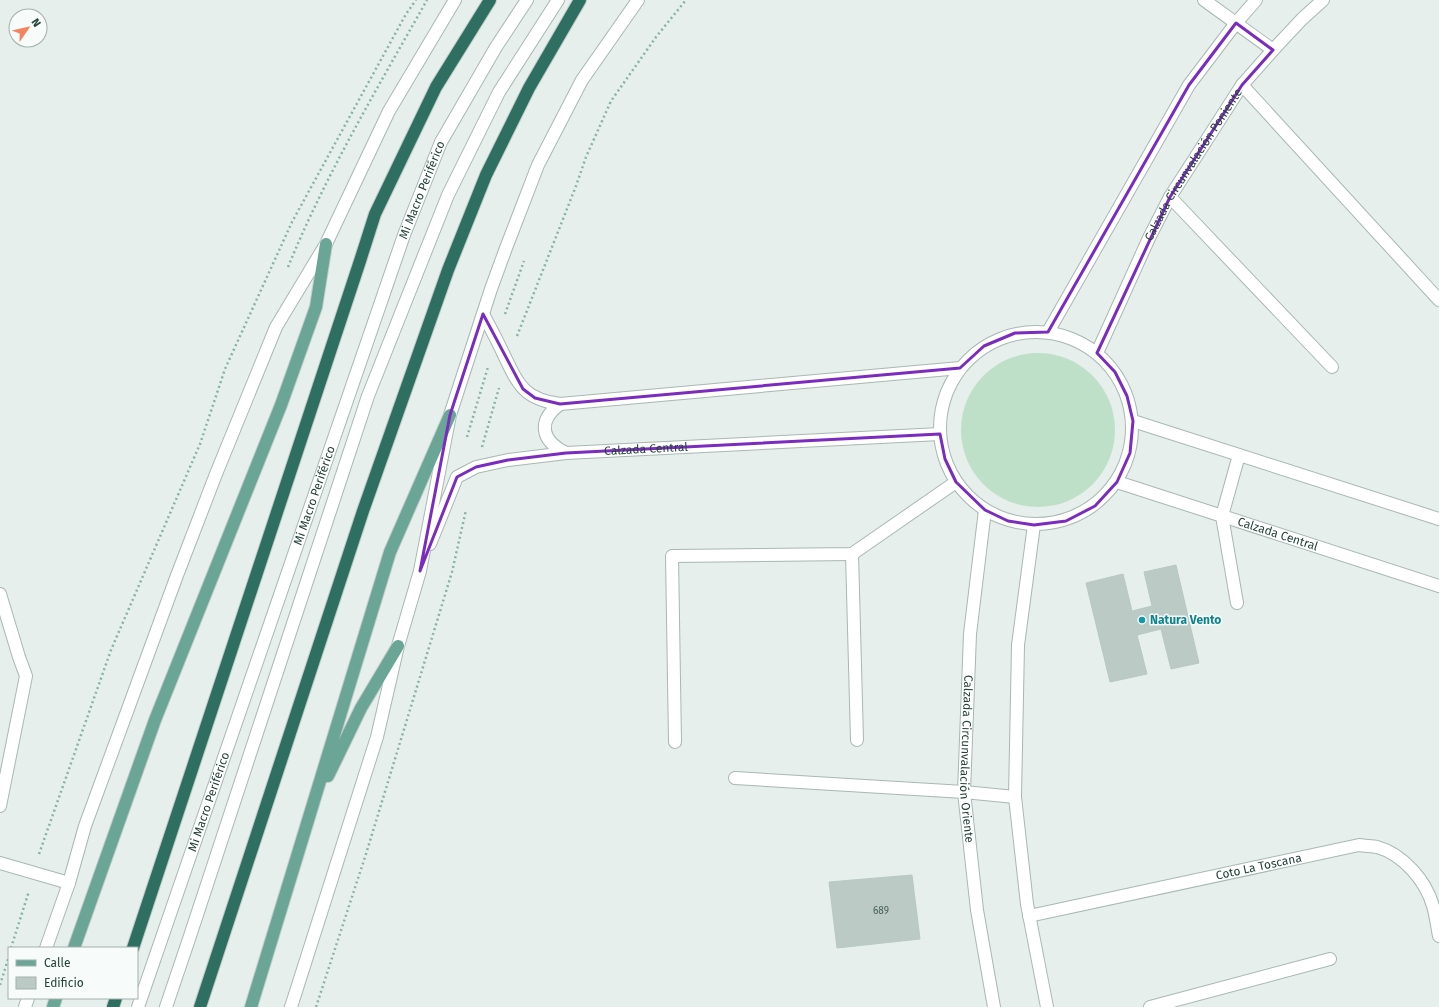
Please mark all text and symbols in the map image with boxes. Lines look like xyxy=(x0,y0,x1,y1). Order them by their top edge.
north arrow xyxy=(8,8,48,48)
text: N xyxy=(28,16,43,29)
street label: Calzada Circunvalación Poniente xyxy=(1142,86,1245,243)
street label: Mi Macro Periférico xyxy=(396,139,448,241)
street label: Calzada Central xyxy=(604,440,689,458)
street label: Mi Macro Periférico xyxy=(291,444,338,547)
street label: Calzada Central xyxy=(1236,514,1320,554)
place label: Natura Vento xyxy=(1150,613,1221,627)
marker: Natura Vento xyxy=(1137,615,1147,625)
street label: Calzada Circunvalación Oriente xyxy=(957,675,977,844)
street label: Mi Macro Periférico xyxy=(185,750,232,853)
street label: Coto La Toscana xyxy=(1215,851,1303,883)
house number: 689 xyxy=(873,905,889,917)
legend xyxy=(8,947,138,999)
text: Calle xyxy=(44,956,71,970)
text: Edificio xyxy=(44,976,84,990)

